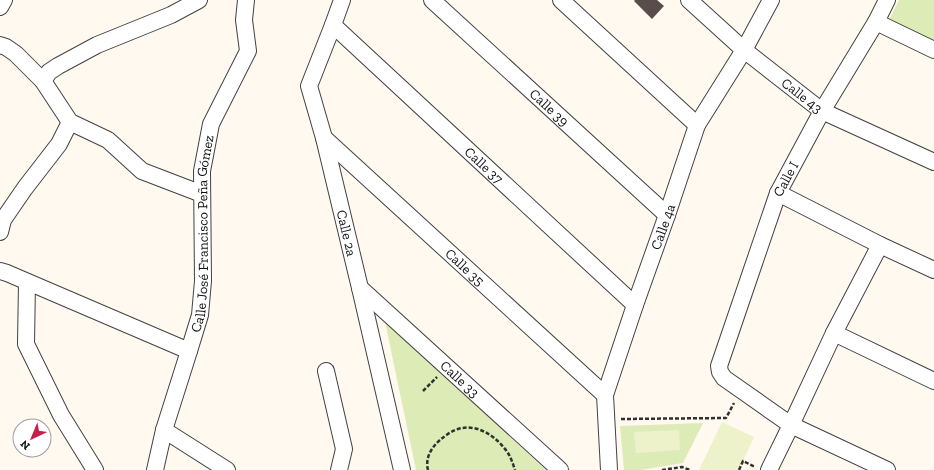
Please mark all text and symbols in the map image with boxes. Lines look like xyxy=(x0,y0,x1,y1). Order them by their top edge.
street label: Calle 43 xyxy=(778,74,826,117)
street label: Calle 39 xyxy=(526,85,572,130)
street label: Calle José Francisco Peña Gómez xyxy=(187,133,218,334)
street label: Calle 37 xyxy=(461,143,507,188)
street label: Calle I xyxy=(770,159,802,200)
street label: Calle 4a xyxy=(647,202,679,252)
street label: Calle 2a xyxy=(333,208,360,258)
street label: Calle 35 xyxy=(441,245,488,289)
street label: Calle 33 xyxy=(436,357,483,401)
north arrow xyxy=(12,418,52,458)
text: N xyxy=(17,437,33,452)

